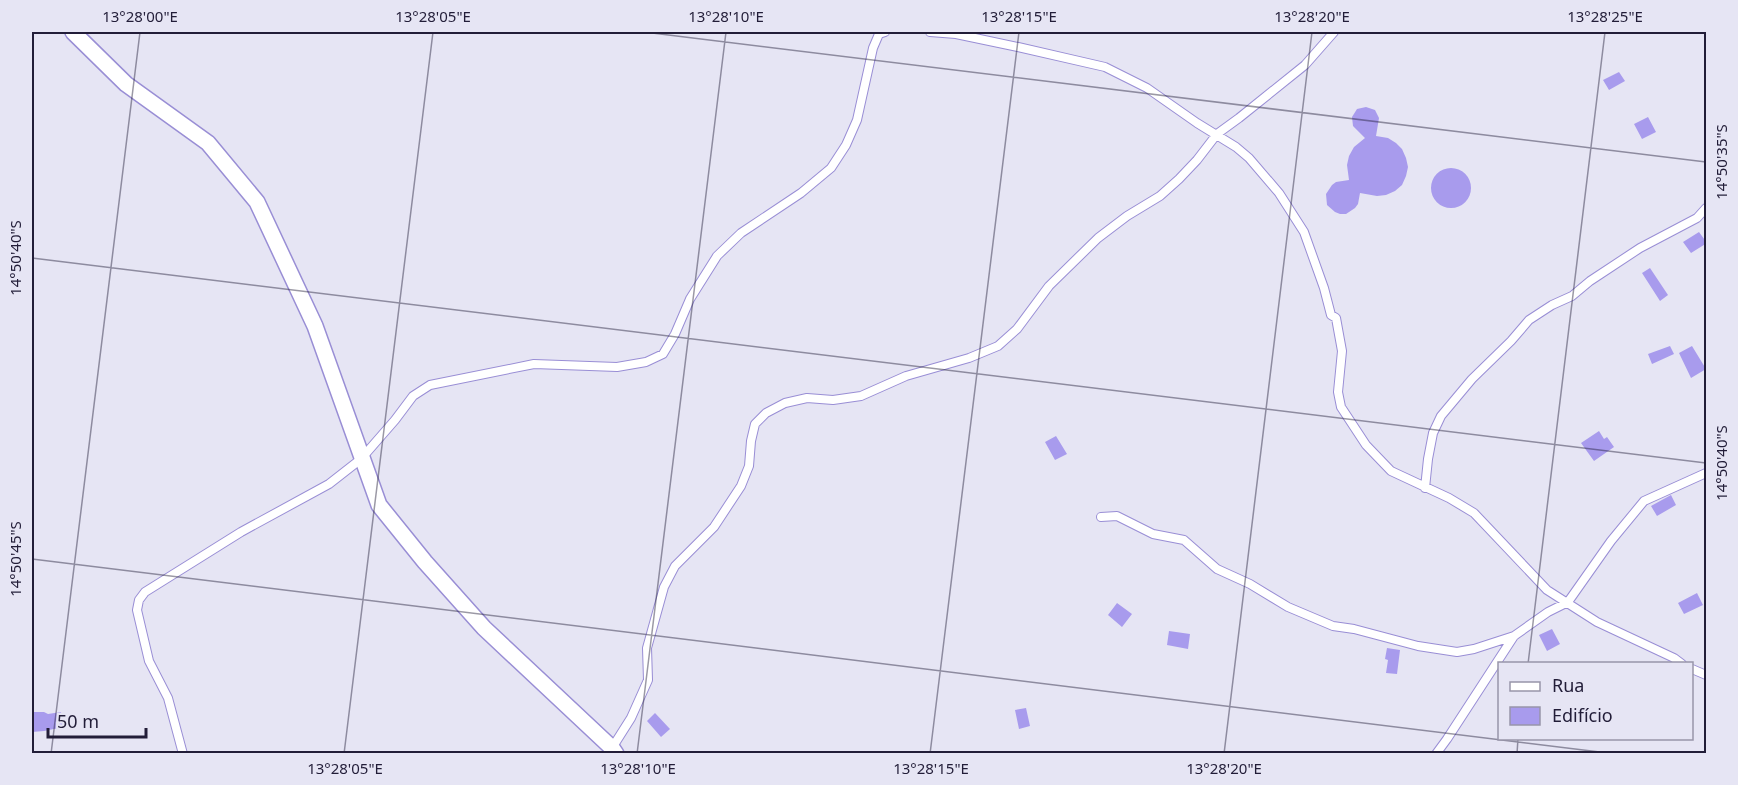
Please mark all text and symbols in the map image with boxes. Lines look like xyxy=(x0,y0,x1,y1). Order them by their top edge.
text: 13°28'00"E xyxy=(102,6,178,26)
text: 13°28'05"E xyxy=(395,6,471,26)
text: 13°28'10"E xyxy=(688,6,764,26)
text: 13°28'15"E xyxy=(981,6,1057,26)
text: 13°28'20"E xyxy=(1274,6,1350,26)
text: 13°28'25"E xyxy=(1567,6,1643,26)
text: 14°50'35"S xyxy=(1711,124,1731,200)
text: 14°50'40"S xyxy=(5,220,25,296)
text: 14°50'40"S xyxy=(1711,425,1731,501)
text: 14°50'45"S xyxy=(5,521,25,597)
legend xyxy=(1498,662,1693,740)
text: Rua xyxy=(1552,673,1584,697)
scale bar xyxy=(48,701,146,739)
text: Edifício xyxy=(1552,703,1613,727)
text: 50 m xyxy=(57,709,99,733)
text: 13°28'05"E xyxy=(307,758,383,778)
text: 13°28'10"E xyxy=(600,758,676,778)
text: 13°28'15"E xyxy=(893,758,969,778)
text: 13°28'20"E xyxy=(1186,758,1262,778)

